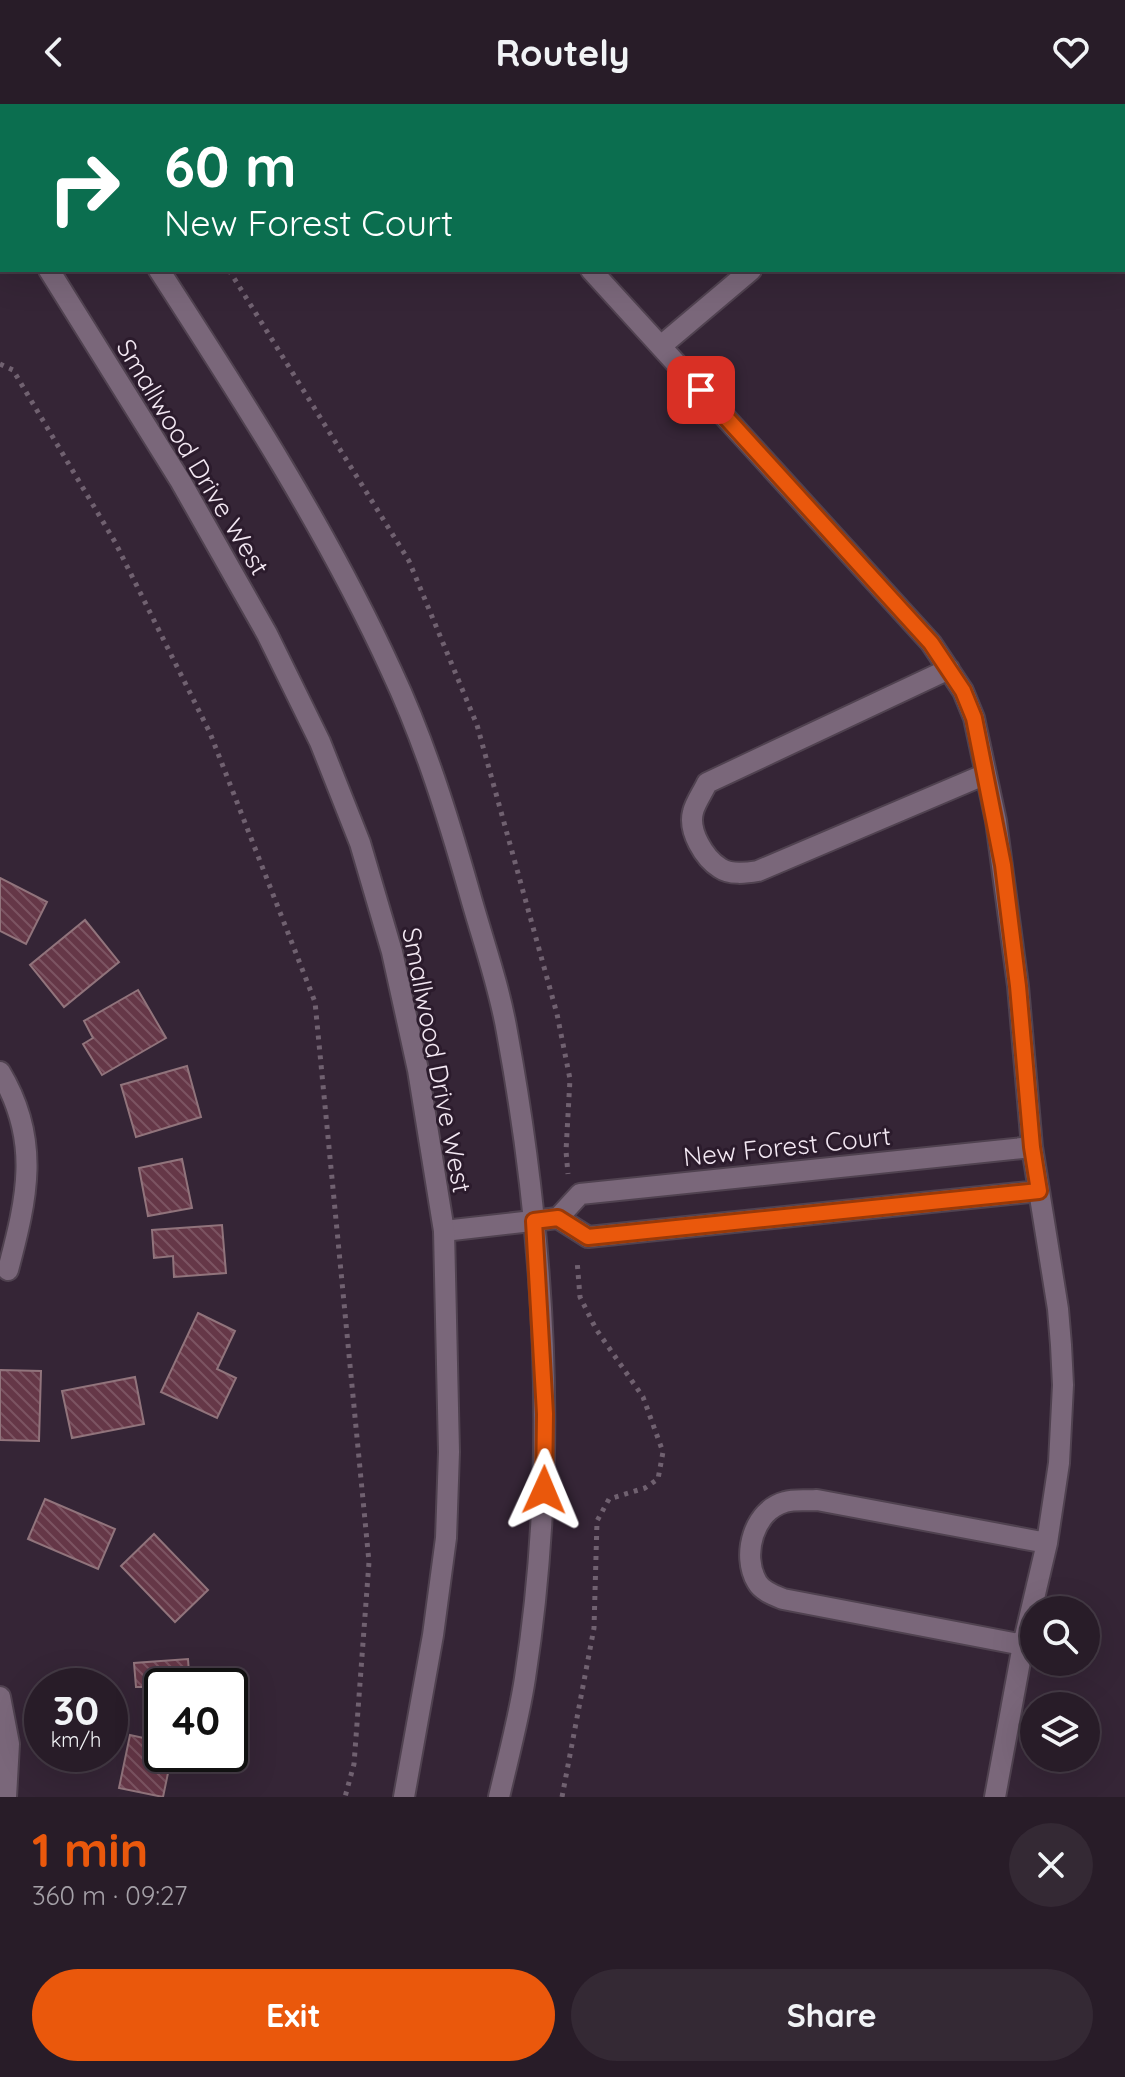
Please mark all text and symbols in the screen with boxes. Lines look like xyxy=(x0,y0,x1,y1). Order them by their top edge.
icon: back xyxy=(32,30,76,74)
text: Routely xyxy=(495,30,630,75)
icon: heart xyxy=(1049,30,1093,74)
text: 60 m xyxy=(164,131,297,201)
icon: right xyxy=(32,136,136,240)
text: New Forest Court xyxy=(164,200,453,245)
street label: Smallwood Drive West xyxy=(109,333,277,581)
pin xyxy=(667,356,735,424)
icon: arrive xyxy=(679,368,723,412)
street label: Smallwood Drive West xyxy=(395,925,479,1195)
street label: New Forest Court xyxy=(681,1119,893,1173)
position arrow xyxy=(502,1448,586,1532)
map controls xyxy=(1020,1596,1100,1772)
button: search xyxy=(1020,1596,1100,1676)
speed limit sign: 40 xyxy=(144,1668,248,1772)
text: 30 xyxy=(53,1685,99,1735)
button: layers xyxy=(1020,1692,1100,1772)
text: km/h xyxy=(51,1727,101,1752)
text: 1 min xyxy=(32,1819,148,1879)
button: close xyxy=(1009,1823,1093,1907)
text: 360 m · 09:27 xyxy=(32,1879,187,1912)
button: Exit xyxy=(32,1969,555,2061)
button: Share xyxy=(571,1969,1093,2061)

